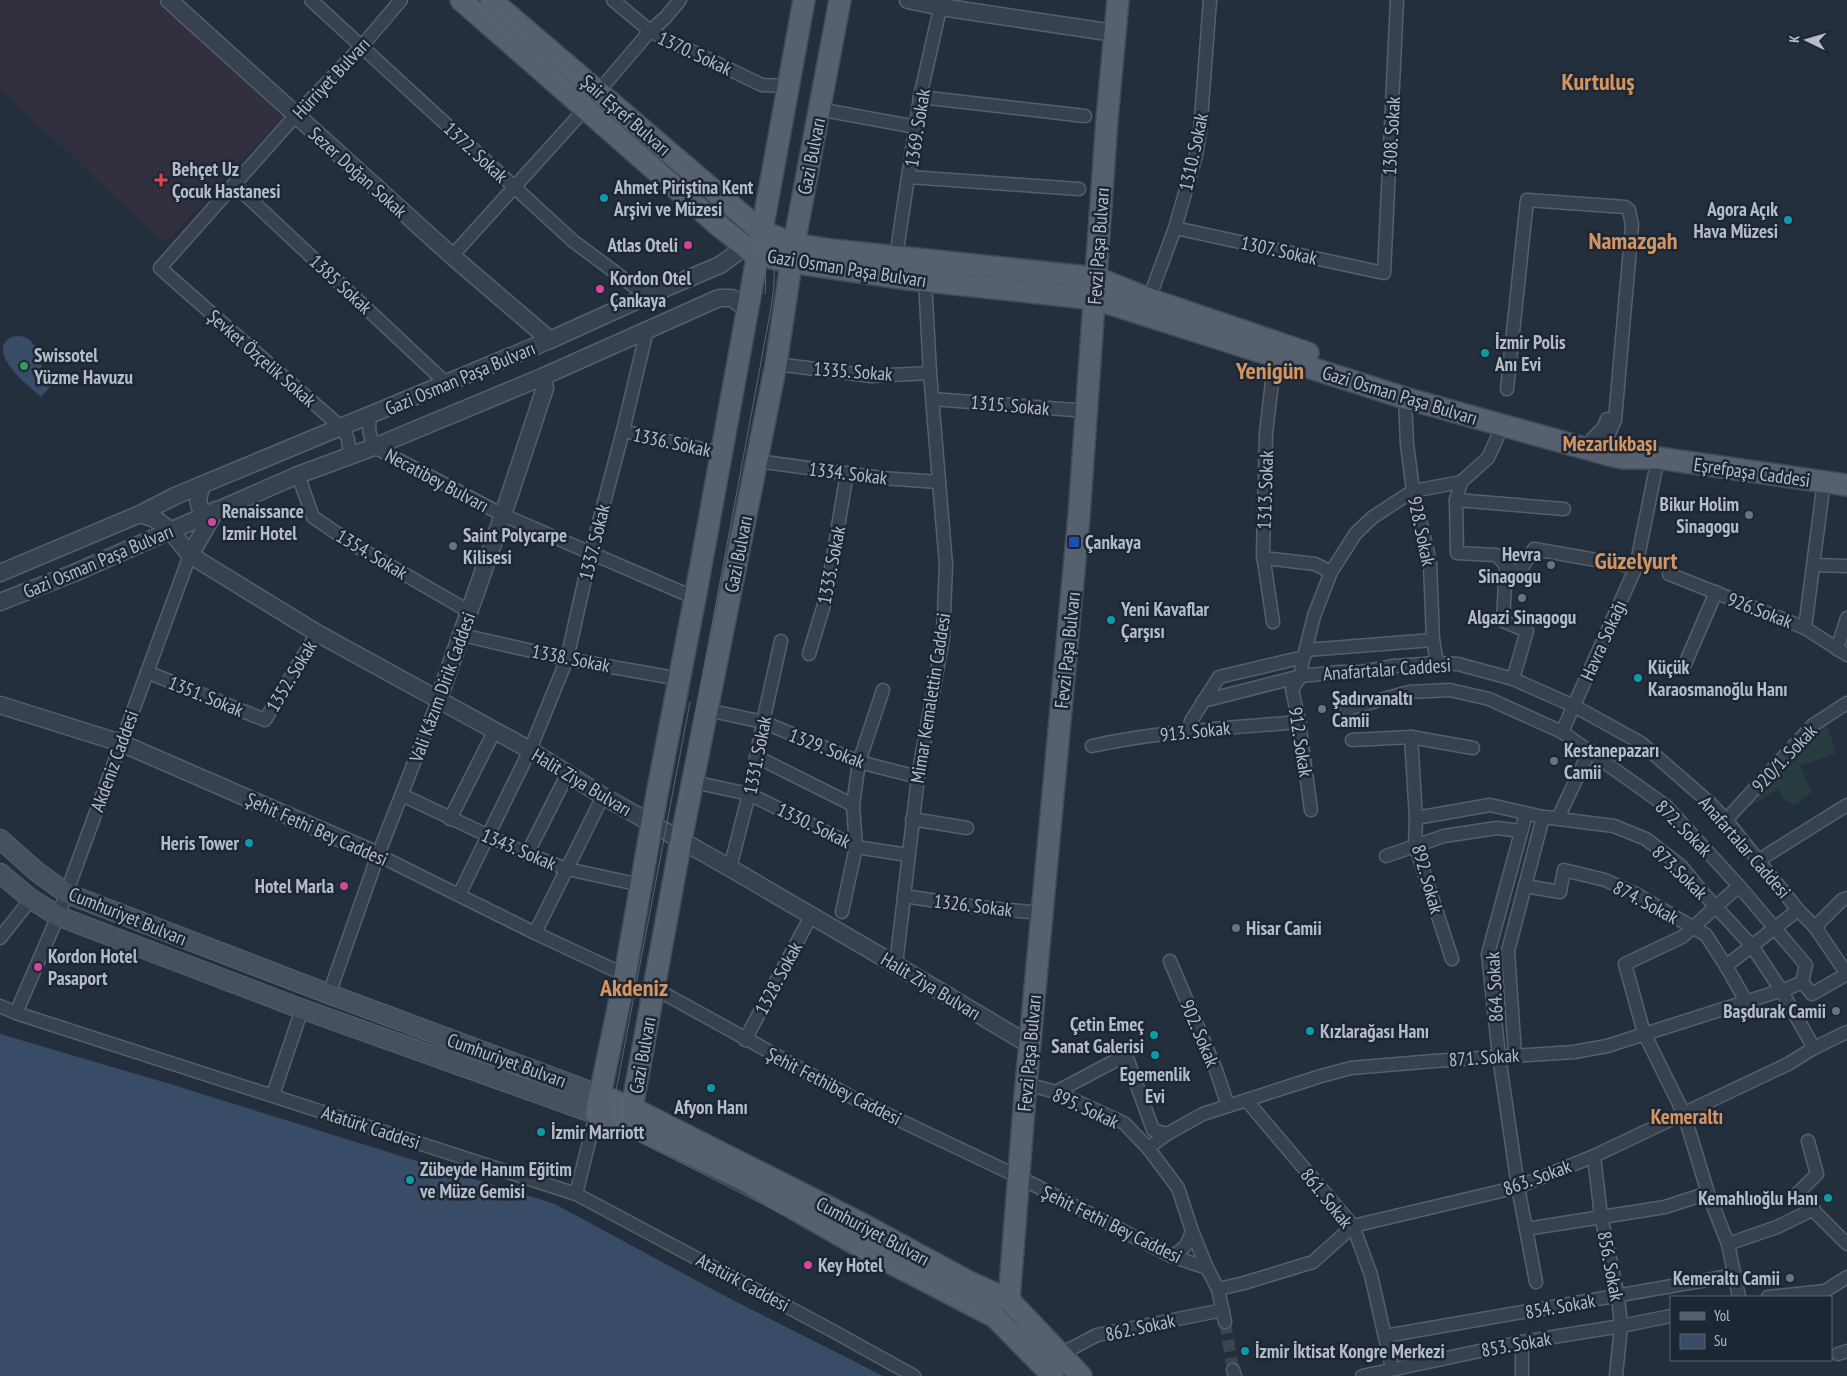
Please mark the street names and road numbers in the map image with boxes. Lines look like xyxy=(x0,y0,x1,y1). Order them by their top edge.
street label: 1370. Sokak xyxy=(654,25,736,81)
street label: Hürriyet Bulvarı xyxy=(287,32,375,124)
street label: Şair Eşref Bulvarı xyxy=(576,69,676,161)
street label: 1369. Sokak xyxy=(899,86,935,169)
street label: 1308. Sokak xyxy=(1377,95,1405,176)
street label: 1310. Sokak xyxy=(1173,110,1213,193)
street label: Gazi Bulvarı xyxy=(792,115,830,197)
street label: 1372. Sokak xyxy=(439,116,514,188)
street label: Sezer Doğan Sokak xyxy=(304,121,413,223)
street label: Fevzi Paşa Bulvarı xyxy=(1082,187,1114,305)
street label: 1307. Sokak xyxy=(1239,230,1320,270)
street label: Gazi Osman Paşa Bulvarı xyxy=(766,244,928,292)
street label: 1385 Sokak xyxy=(305,249,378,319)
street label: Şevket Özçelik Sokak xyxy=(203,304,322,412)
street label: Gazi Osman Paşa Bulvarı xyxy=(381,336,539,420)
street label: 1335. Sokak xyxy=(813,356,894,386)
street label: Gazi Osman Paşa Bulvarı xyxy=(1320,360,1480,430)
street label: 1315. Sokak xyxy=(970,390,1051,420)
street label: 1336. Sokak xyxy=(631,422,714,462)
street label: Necatibey Bulvarı xyxy=(381,443,493,517)
street label: 1313. Sokak xyxy=(1252,449,1278,530)
street label: Eşrefpaşa Caddesi xyxy=(1692,452,1812,492)
street label: 1334. Sokak xyxy=(807,456,889,490)
street label: 928. Sokak xyxy=(1403,494,1441,569)
street label: 1337. Sokak xyxy=(573,501,615,582)
street label: Gazi Bulvarı xyxy=(719,513,757,595)
street label: Gazi Osman Paşa Bulvarı xyxy=(19,519,177,603)
street label: 1354. Sokak xyxy=(332,523,413,585)
street label: 1333. Sokak xyxy=(812,523,850,606)
street label: 926.Sokak xyxy=(1724,587,1796,634)
street label: Fevzi Paşa Bulvarı xyxy=(1049,590,1085,710)
street label: Havra Sokağı xyxy=(1575,596,1631,684)
street label: Vali Kâzım Dirik Caddesi xyxy=(403,609,480,766)
street label: Mimar Kemalettin Caddesi xyxy=(905,611,955,785)
street label: 1352. Sokak xyxy=(260,635,322,716)
street label: 1338. Sokak xyxy=(530,639,613,677)
street label: Anafartalar Caddesi xyxy=(1322,653,1452,685)
street label: 1351. Sokak xyxy=(165,670,248,722)
street label: 912. Sokak xyxy=(1284,705,1318,779)
street label: Akdeniz Caddesi xyxy=(85,707,143,815)
street label: 1331. Sokak xyxy=(738,713,776,796)
street label: 913. Sokak xyxy=(1159,715,1232,747)
street label: 920/1. Sokak xyxy=(1746,718,1822,797)
street label: 1329. Sokak xyxy=(786,723,869,774)
street label: Halit Ziya Bulvarı xyxy=(528,743,636,821)
street label: Şehit Fethi Bey Caddesi xyxy=(242,787,392,871)
street label: Anafartalar Caddesi xyxy=(1694,791,1796,903)
street label: 872. Sokak xyxy=(1651,795,1718,862)
street label: 1330. Sokak xyxy=(773,797,855,853)
street label: 1343. Sokak xyxy=(478,823,561,876)
street label: 873.Sokak xyxy=(1647,840,1713,905)
street label: 892. Sokak xyxy=(1407,842,1449,917)
street label: 874. Sokak xyxy=(1609,875,1683,929)
street label: Cumhuriyet Bulvarı xyxy=(65,881,191,951)
street label: 1326. Sokak xyxy=(932,888,1014,922)
street label: 1328. Sokak xyxy=(749,937,807,1019)
street label: Halit Ziya Bulvarı xyxy=(877,947,985,1025)
street label: 864. Sokak xyxy=(1480,951,1508,1023)
street label: Fevzi Paşa Bulvarı xyxy=(1012,994,1046,1112)
street label: 902. Sokak xyxy=(1175,996,1225,1071)
street label: Gazi Bulvarı xyxy=(623,1015,661,1095)
street label: Cumhuriyet Bulvarı xyxy=(444,1027,570,1093)
street label: Şehit Fethibey Caddesi xyxy=(762,1042,906,1130)
street label: 871. Sokak xyxy=(1448,1043,1521,1071)
street label: 895. Sokak xyxy=(1049,1082,1124,1134)
street label: Atatürk Caddesi xyxy=(319,1100,423,1154)
street label: 863. Sokak xyxy=(1500,1153,1575,1200)
street label: 861. Sokak xyxy=(1295,1163,1359,1233)
street label: Şehit Fethi Bey Caddesi xyxy=(1038,1180,1186,1268)
street label: Cumhuriyet Bulvarı xyxy=(812,1191,934,1271)
street label: 856. Sokak xyxy=(1592,1229,1630,1303)
street label: Atatürk Caddesi xyxy=(692,1247,794,1317)
street label: 854. Sokak xyxy=(1523,1288,1597,1324)
street label: 862. Sokak xyxy=(1103,1308,1178,1346)
street label: 853. Sokak xyxy=(1479,1326,1553,1362)

